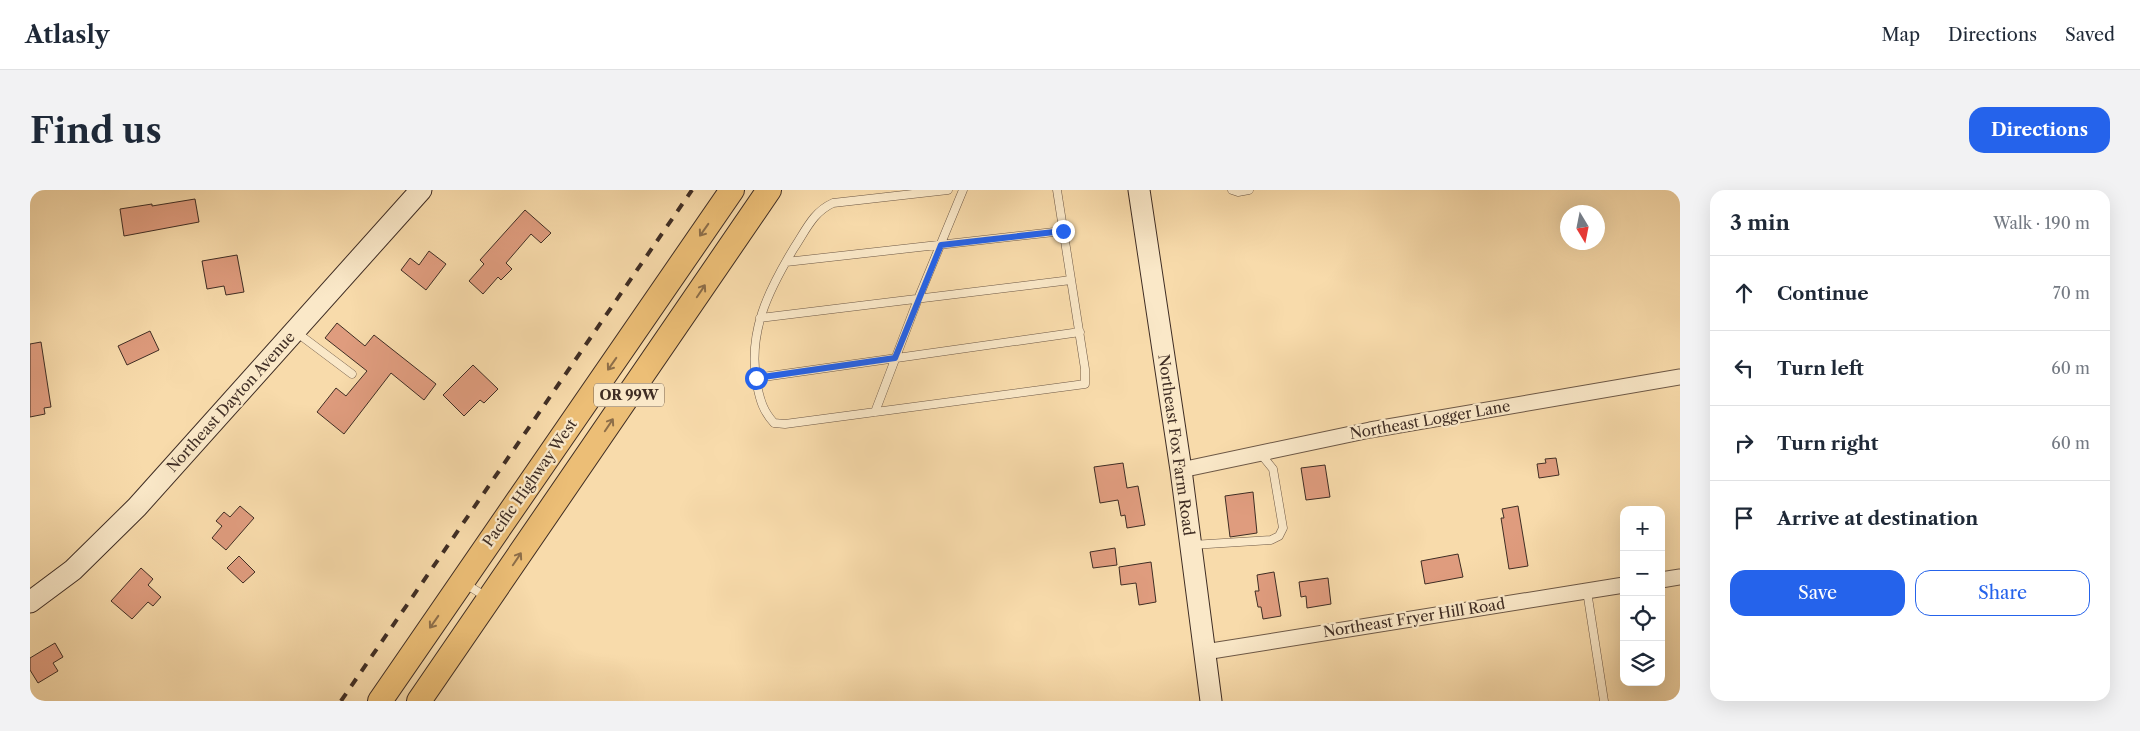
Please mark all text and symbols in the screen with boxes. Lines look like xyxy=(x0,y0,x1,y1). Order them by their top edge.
text: Atlasly xyxy=(25,20,109,49)
text: Map xyxy=(1881,24,1920,46)
text: Directions xyxy=(1948,24,2037,46)
text: Saved xyxy=(2065,24,2115,46)
button: Directions xyxy=(1969,107,2110,153)
text: Find us xyxy=(30,109,162,152)
north arrow xyxy=(1560,205,1605,250)
text: 3 min xyxy=(1730,210,1790,235)
text: Walk · 190 m xyxy=(1993,213,2090,233)
route end xyxy=(1052,220,1075,243)
one-way arrow xyxy=(699,223,709,237)
icon: ahead xyxy=(1730,279,1758,307)
text: Continue xyxy=(1777,282,1869,305)
text: 70 m xyxy=(2053,283,2090,303)
one-way arrow xyxy=(696,284,706,298)
street label: Northeast Dayton Avenue xyxy=(162,327,299,476)
street label: Northeast Fox Farm Road xyxy=(1154,353,1199,537)
icon: left xyxy=(1730,354,1758,382)
one-way arrow xyxy=(607,357,617,371)
text: Turn left xyxy=(1777,357,1864,380)
text: 60 m xyxy=(2051,358,2090,378)
route start xyxy=(745,367,768,390)
road number: OR 99W xyxy=(594,384,664,406)
street label: Northeast Logger Lane xyxy=(1348,396,1512,443)
street label: Pacific Highway West xyxy=(478,415,581,550)
one-way arrow xyxy=(604,418,614,432)
icon: right xyxy=(1730,429,1758,457)
text: Turn right xyxy=(1777,432,1878,455)
text: 60 m xyxy=(2051,433,2090,453)
icon: arrive xyxy=(1730,504,1758,532)
map controls xyxy=(1620,506,1665,686)
button: + xyxy=(1620,506,1665,551)
text: Arrive at destination xyxy=(1777,507,1978,530)
button: − xyxy=(1620,551,1665,596)
one-way arrow xyxy=(512,552,522,566)
button: Save xyxy=(1730,570,1905,616)
button: Share xyxy=(1915,570,2090,616)
street label: Northeast Fryer Hill Road xyxy=(1322,594,1506,641)
button: locate xyxy=(1620,596,1665,641)
one-way arrow xyxy=(429,615,439,629)
button: layers xyxy=(1620,641,1665,686)

